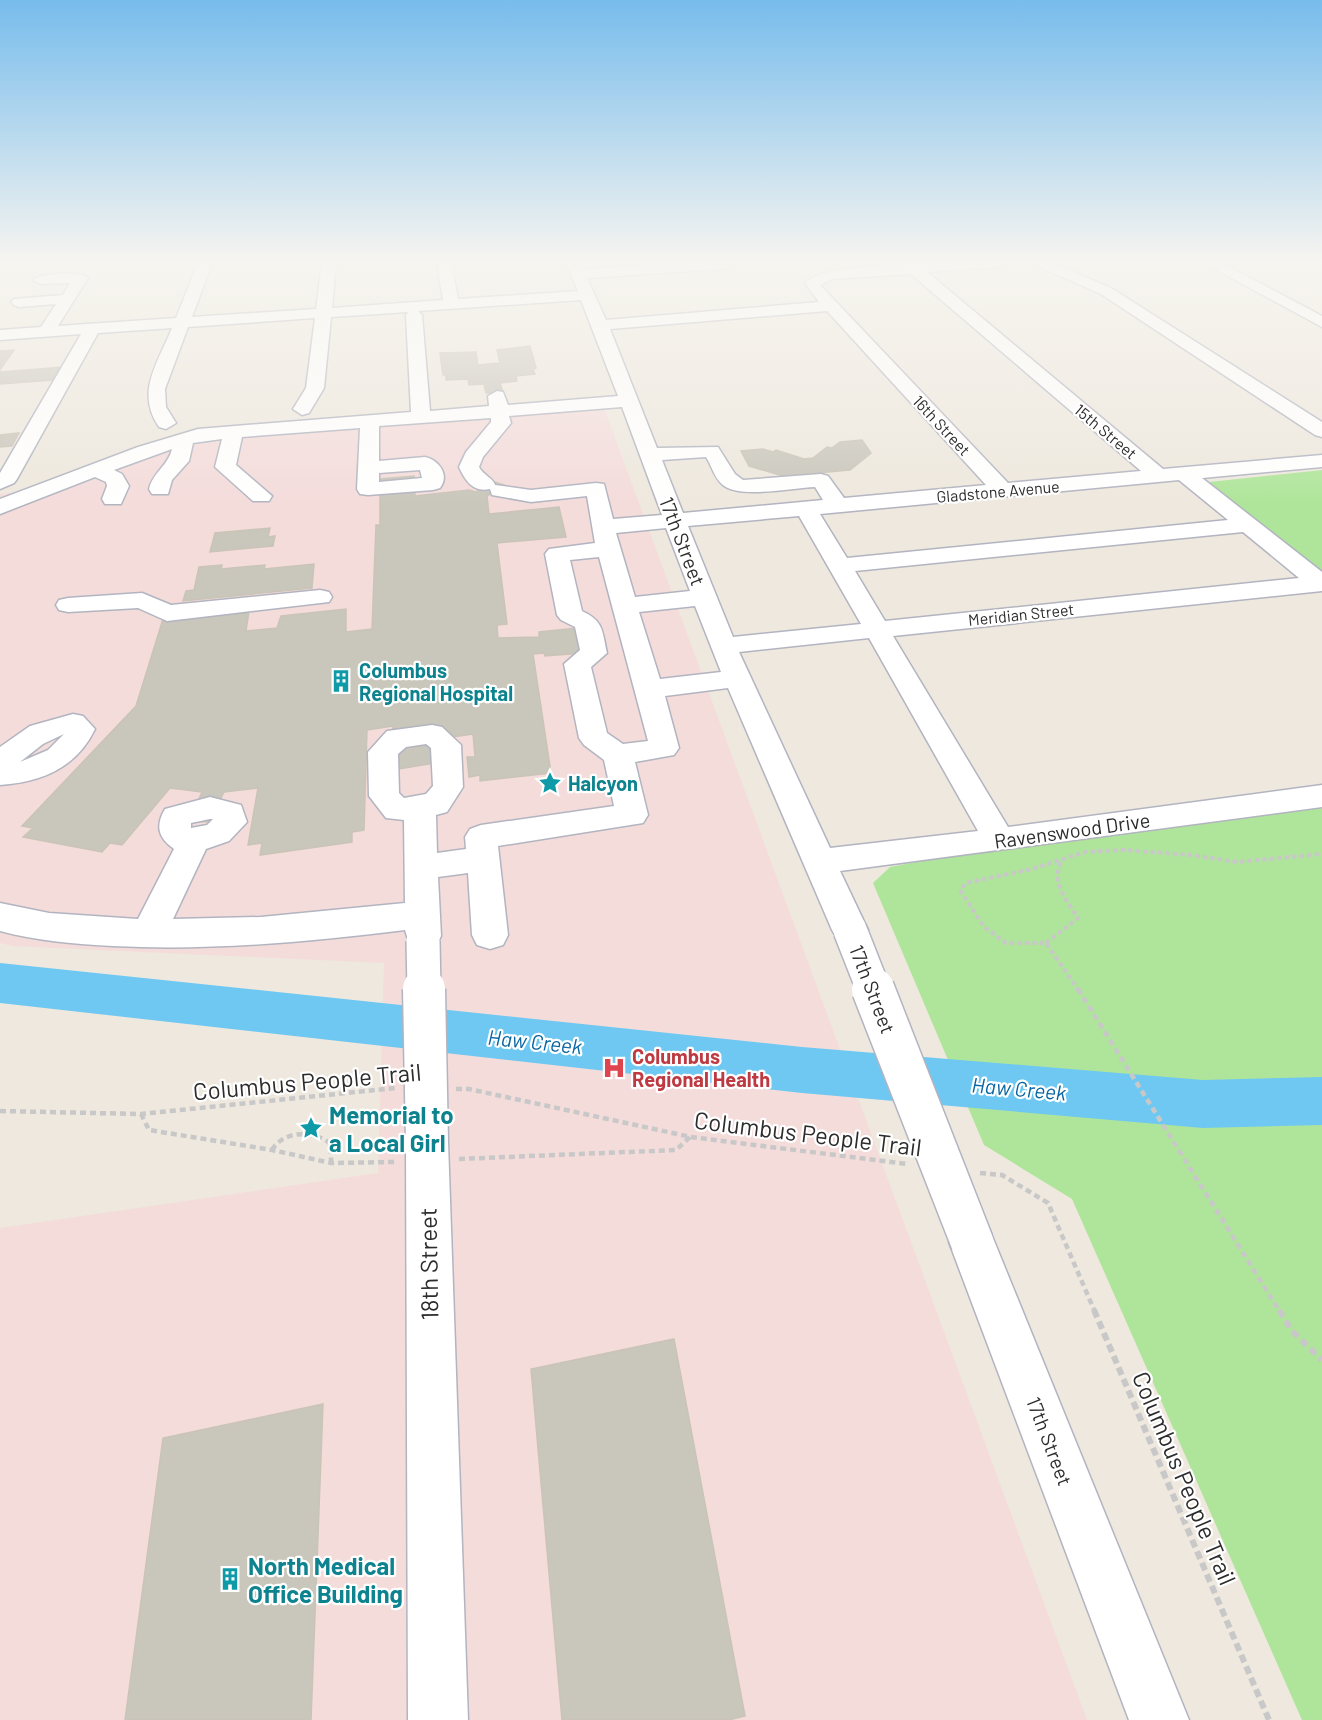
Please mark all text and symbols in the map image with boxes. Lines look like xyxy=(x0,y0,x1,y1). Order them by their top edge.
street label: 16th Street xyxy=(909,391,975,459)
street label: 15th Street xyxy=(1071,400,1141,462)
street label: Gladstone Avenue xyxy=(936,476,1060,506)
street label: 17th Street xyxy=(655,493,711,589)
street label: Meridian Street xyxy=(967,599,1075,629)
place label: Columbus Regional Hospital xyxy=(359,658,513,705)
building icon: Columbus Regional Hospital xyxy=(328,668,354,694)
place icon: Halcyon xyxy=(537,770,563,796)
place label: Halcyon xyxy=(568,771,638,795)
street label: Ravenswood Drive xyxy=(992,807,1152,853)
street label: 17th Street xyxy=(845,941,901,1037)
water label: Haw Creek xyxy=(487,1024,584,1058)
place label: Columbus Regional Health xyxy=(632,1044,770,1091)
hospital icon: Columbus Regional Health xyxy=(601,1055,627,1081)
street label: Columbus People Trail xyxy=(192,1057,422,1105)
water label: Haw Creek xyxy=(971,1071,1068,1105)
place label: Memorial to a Local Girl xyxy=(329,1100,454,1157)
street label: Columbus People Trail xyxy=(693,1105,923,1161)
place icon: Memorial to a Local Girl xyxy=(298,1115,324,1141)
street label: 18th Street xyxy=(413,1207,443,1321)
street label: Columbus People Trail xyxy=(1127,1367,1243,1589)
street label: 17th Street xyxy=(1022,1393,1078,1489)
place label: North Medical Office Building xyxy=(248,1551,403,1608)
building icon: North Medical Office Building xyxy=(217,1566,243,1592)

